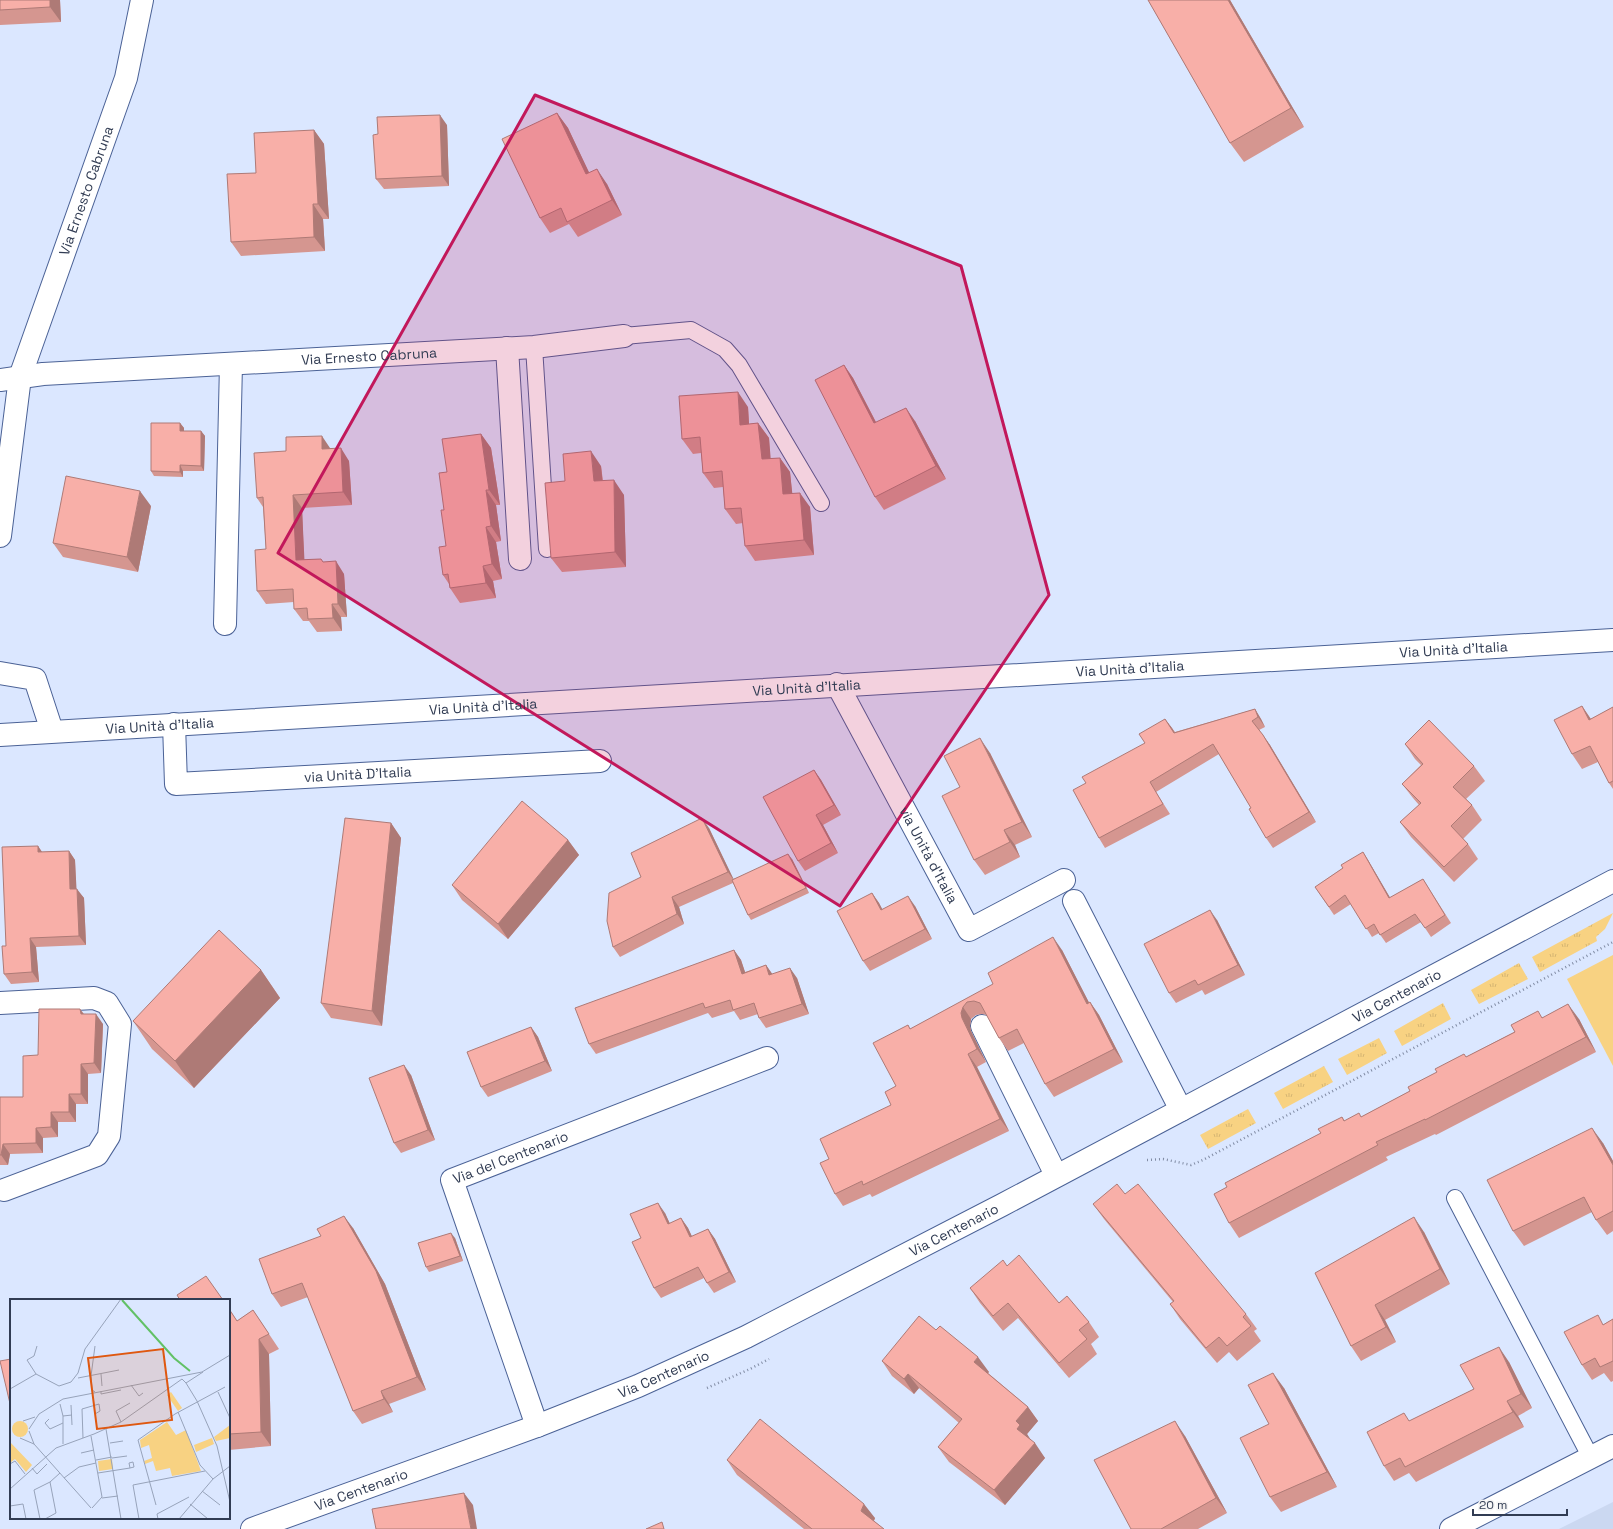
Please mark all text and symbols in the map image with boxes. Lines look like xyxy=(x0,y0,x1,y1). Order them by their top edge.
street label: Via Ernesto Cabruna xyxy=(55,123,117,258)
street label: Via Ernesto Cabruna xyxy=(301,343,438,369)
street label: Via Unità d'Italia xyxy=(1399,637,1508,662)
street label: Via Unità d'Italia xyxy=(1075,656,1185,681)
street label: Via Unità d'Italia xyxy=(752,675,861,700)
street label: Via Unità d'Italia xyxy=(428,694,538,719)
street label: Via Unità d'Italia xyxy=(105,713,214,738)
street label: via Unità D'Italia xyxy=(303,762,412,786)
street label: via Unità d'Italia xyxy=(895,803,962,907)
street label: Via Centenario xyxy=(1349,965,1444,1027)
street label: Via del Centenario xyxy=(450,1127,571,1188)
street label: Via Centenario xyxy=(906,1199,1001,1260)
inset map xyxy=(10,1299,230,1519)
street label: Via Centenario xyxy=(615,1346,712,1402)
street label: Via Centenario xyxy=(312,1464,410,1515)
scale bar xyxy=(1473,1491,1567,1517)
text: 20 m xyxy=(1479,1497,1507,1513)

